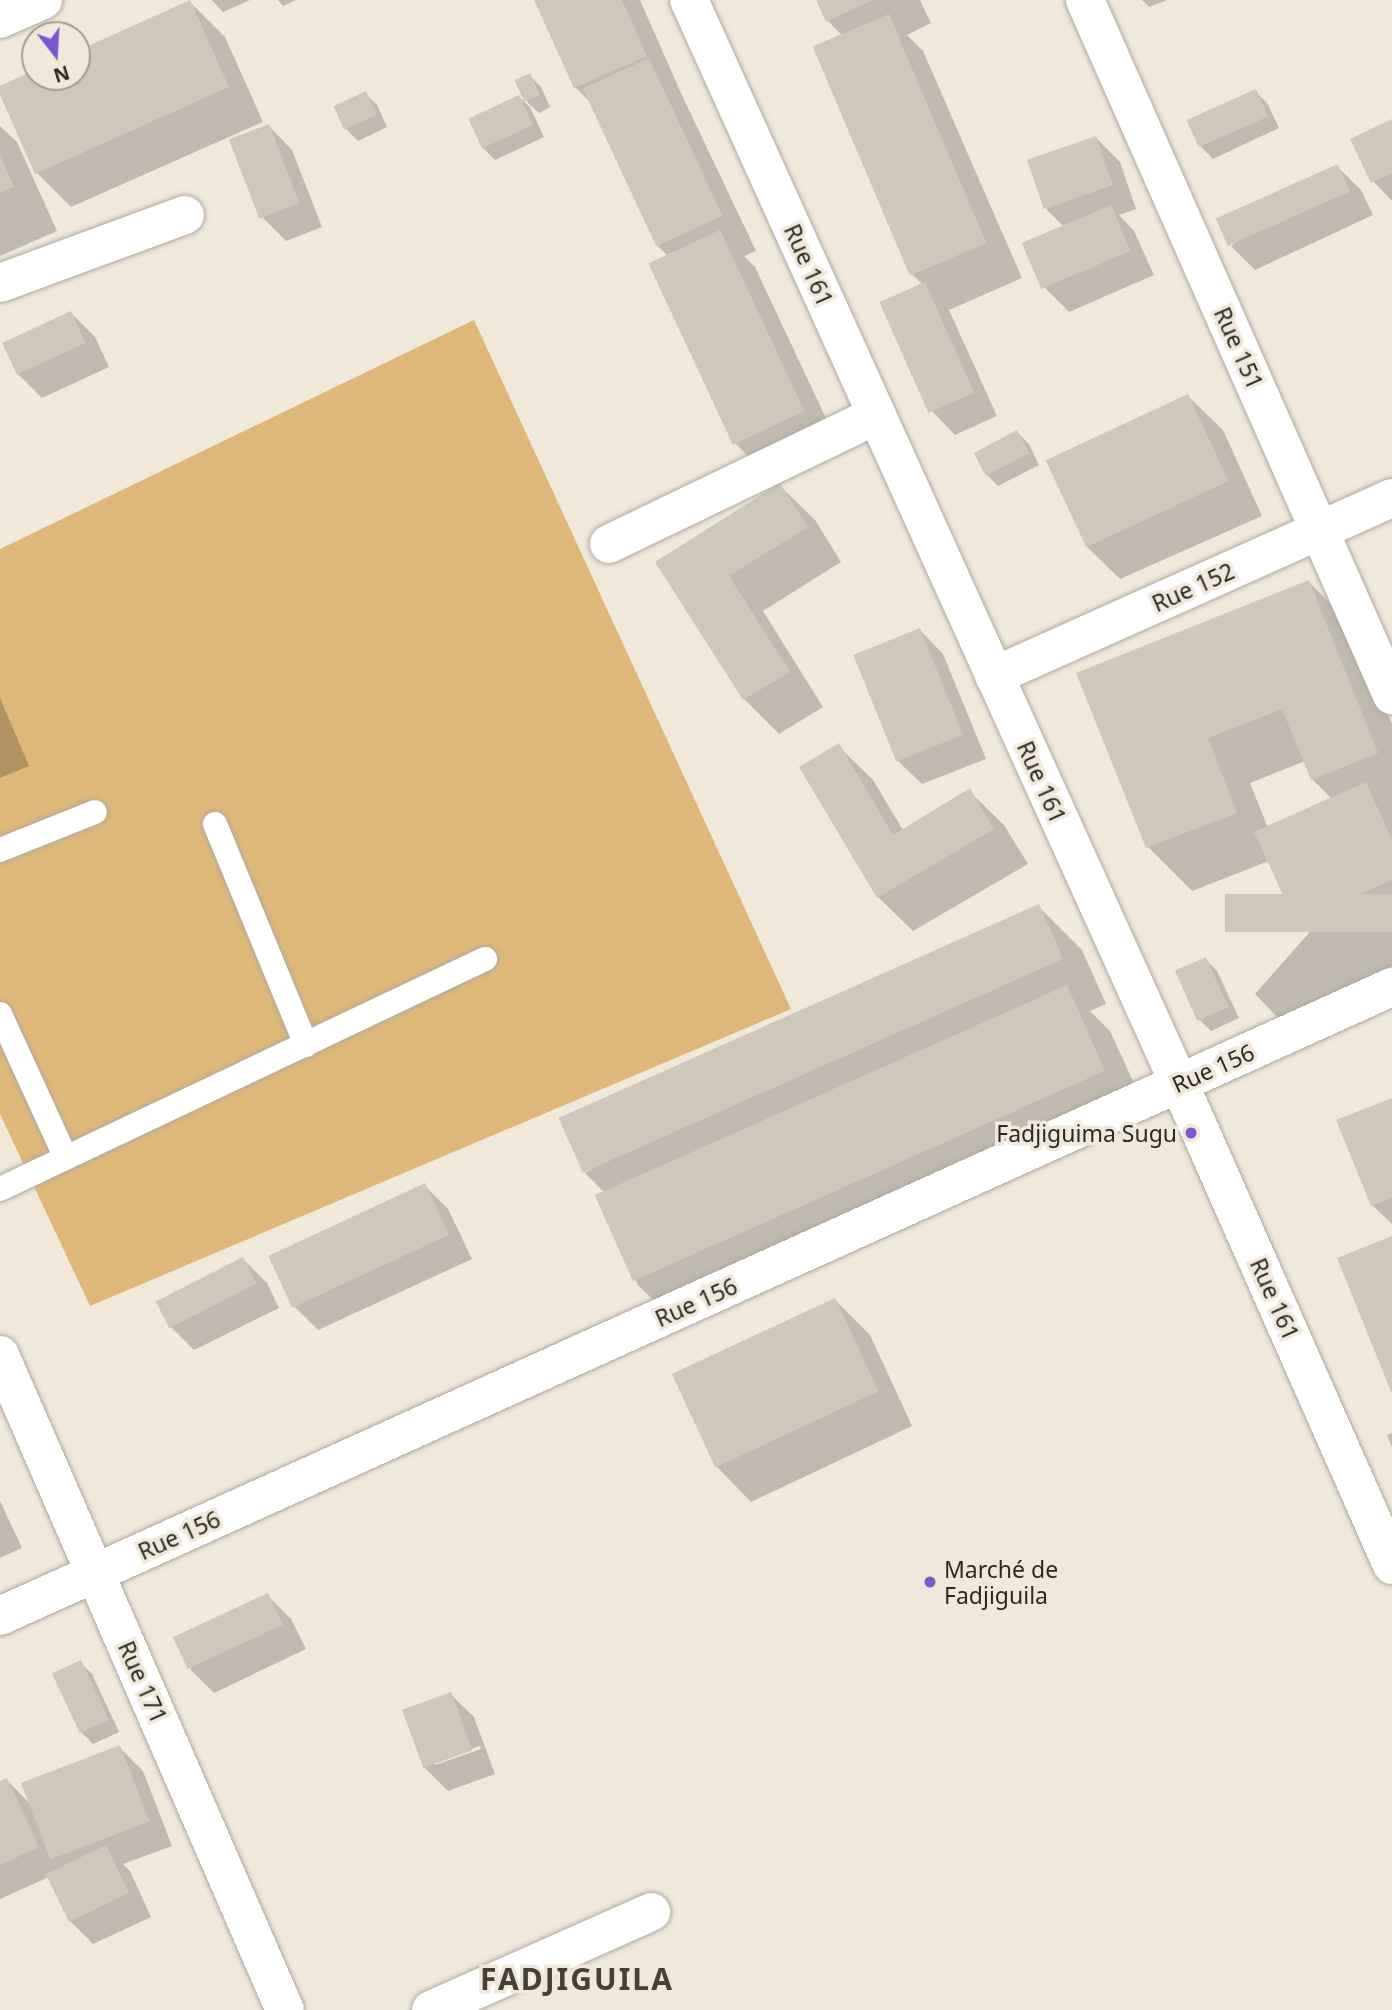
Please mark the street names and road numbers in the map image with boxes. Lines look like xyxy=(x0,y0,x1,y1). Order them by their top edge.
street label: Rue 161 xyxy=(779,220,839,310)
street label: Rue 151 xyxy=(1209,303,1269,393)
street label: Rue 152 xyxy=(1148,557,1238,617)
street label: Rue 161 xyxy=(1012,737,1072,827)
street label: Rue 156 xyxy=(1168,1038,1258,1098)
street label: Rue 161 xyxy=(1245,1254,1305,1344)
street label: Rue 156 xyxy=(651,1272,741,1332)
street label: Rue 156 xyxy=(134,1505,224,1565)
street label: Rue 171 xyxy=(113,1637,173,1727)

